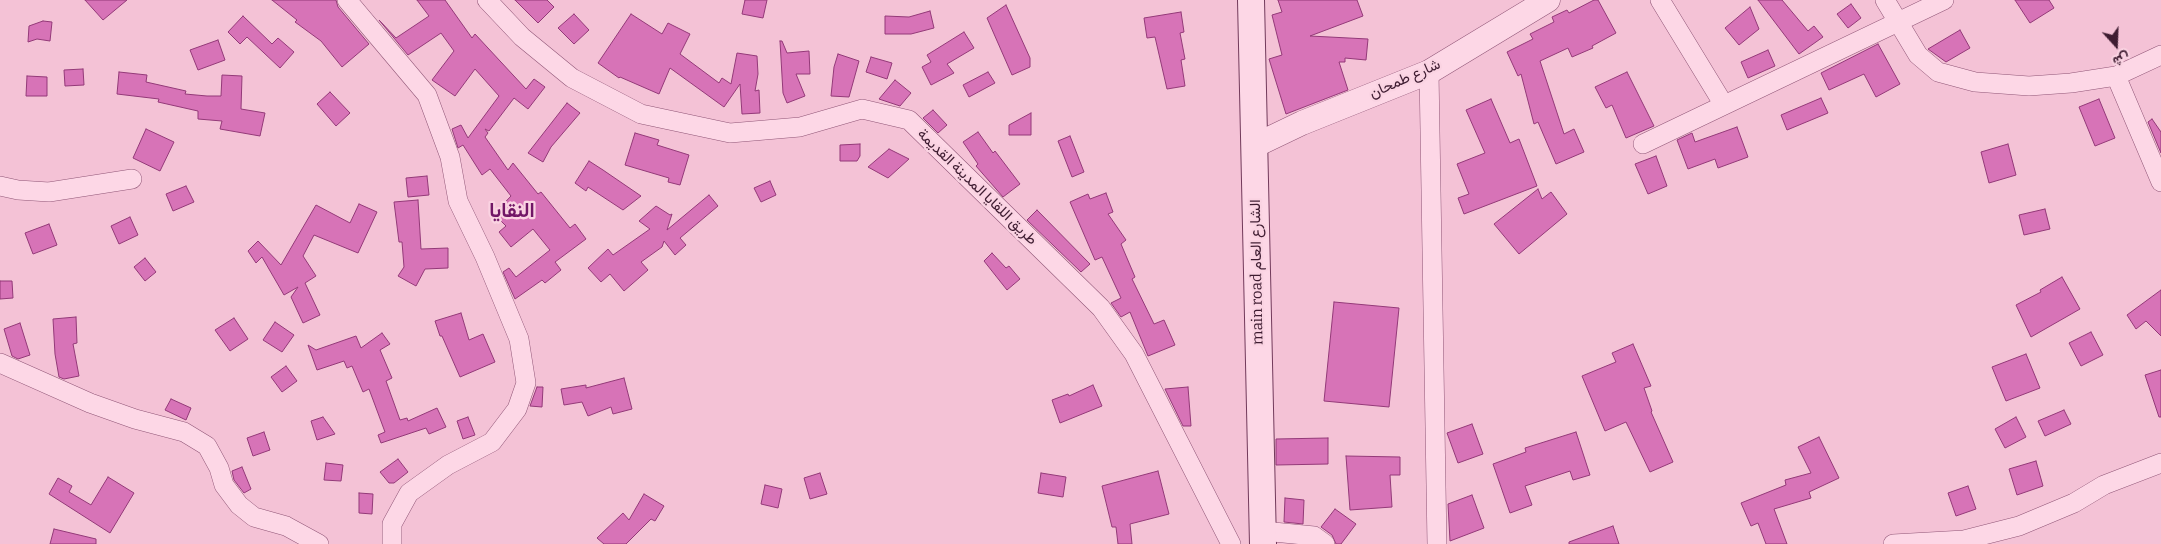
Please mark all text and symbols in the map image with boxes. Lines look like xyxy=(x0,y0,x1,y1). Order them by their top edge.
north arrow xyxy=(2091,20,2141,70)
text: ش xyxy=(2110,49,2132,70)
street label: شارع طمحان xyxy=(1367,55,1443,103)
street label: طريق اللقايا المدينة القديمة xyxy=(913,125,1041,249)
district label: النقايا xyxy=(489,199,535,223)
street label: main road الشارع العام xyxy=(1247,199,1267,345)

